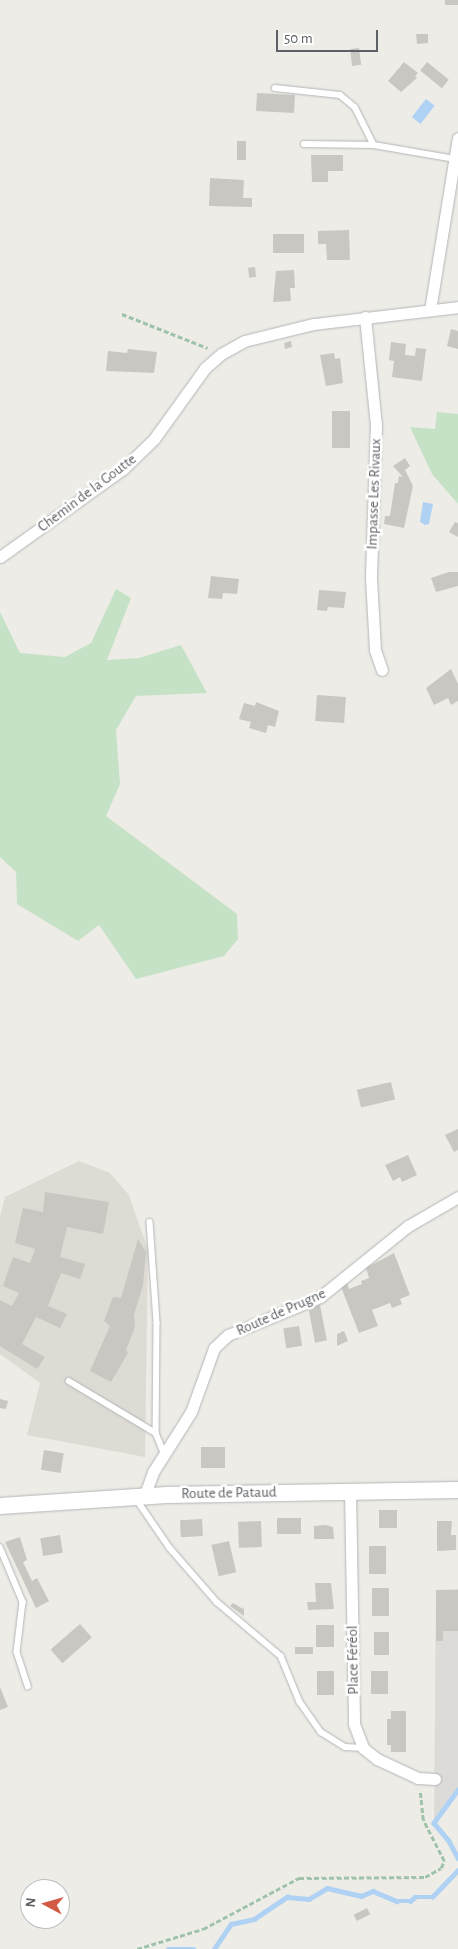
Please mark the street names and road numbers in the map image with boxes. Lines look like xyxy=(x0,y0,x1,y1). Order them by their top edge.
street label: Impasse Les Rivaux xyxy=(363,438,385,550)
street label: Chemin de la Goutte xyxy=(34,450,140,536)
street label: Route de Prugne xyxy=(234,1284,328,1340)
street label: Route de Pataud xyxy=(181,1483,277,1503)
street label: Place Féréol xyxy=(343,1625,363,1695)

